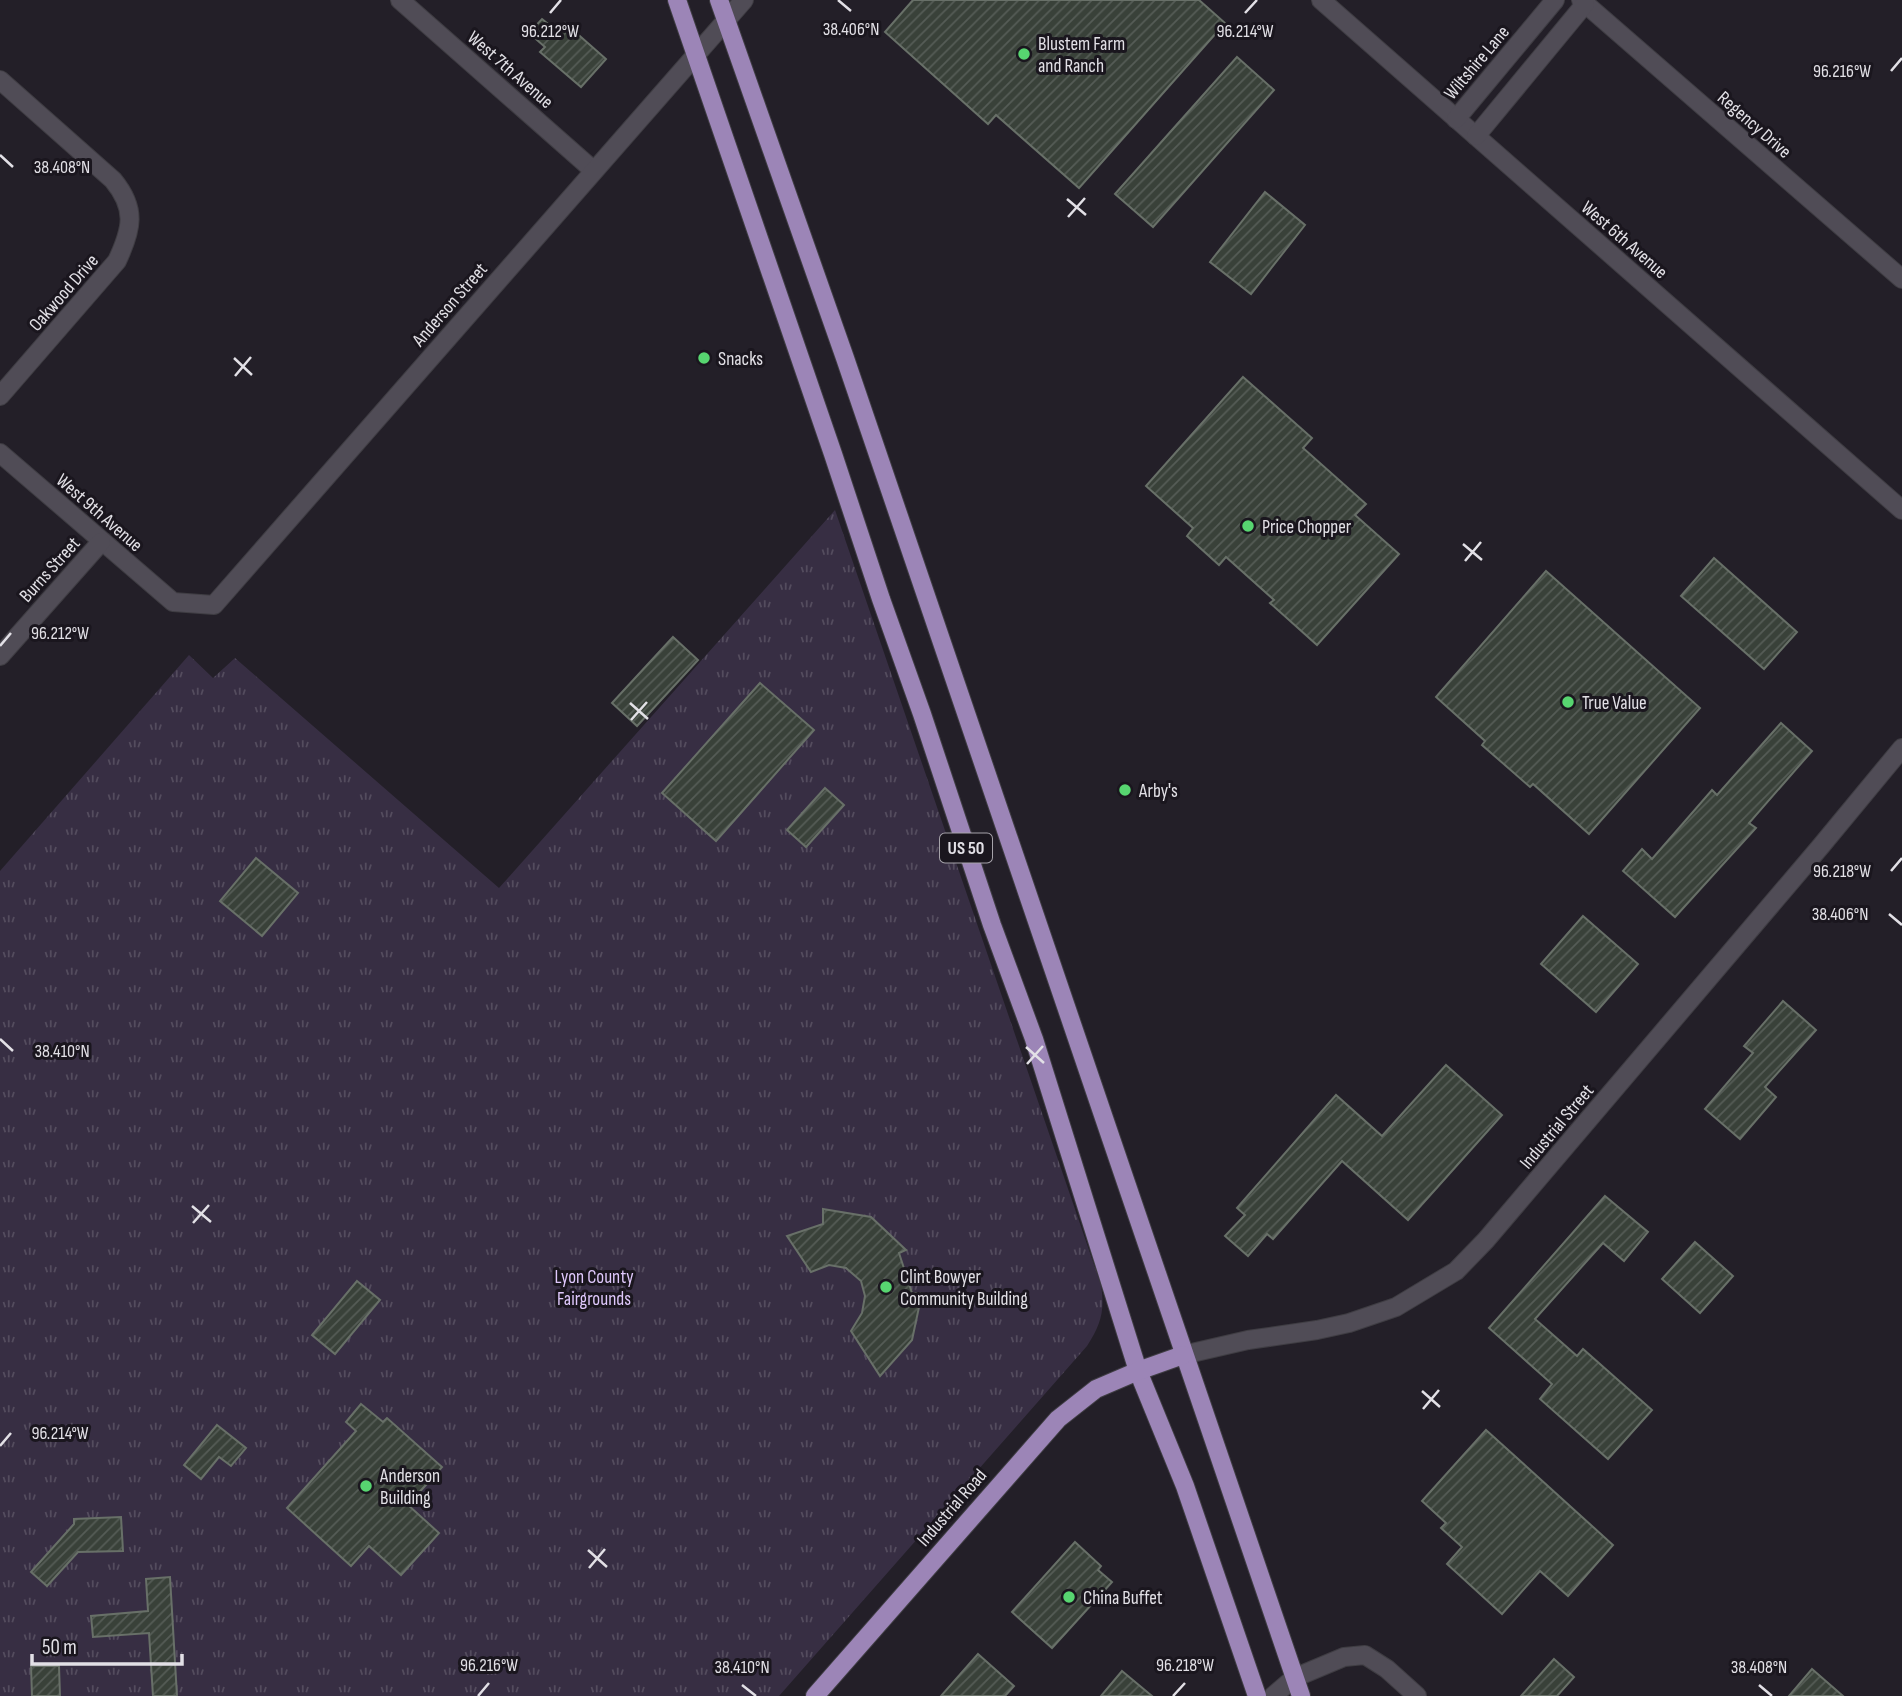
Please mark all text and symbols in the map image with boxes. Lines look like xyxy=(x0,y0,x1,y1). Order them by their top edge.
text: 38.406°N xyxy=(823,19,879,40)
text: 96.212°W xyxy=(521,21,579,42)
text: 96.214°W xyxy=(1216,21,1274,42)
street label: Wiltshire Lane xyxy=(1440,21,1515,105)
street label: West 7th Avenue xyxy=(462,27,558,114)
place label: Blustem Farm and Ranch xyxy=(1038,33,1125,78)
marker: Blustem Farm and Ranch xyxy=(1016,46,1032,62)
text: 96.216°W xyxy=(1813,61,1871,82)
street label: Regency Drive xyxy=(1712,87,1796,163)
text: 38.408°N xyxy=(34,157,90,178)
street label: West 6th Avenue xyxy=(1576,196,1672,284)
street label: Oakwood Drive xyxy=(25,250,104,336)
street label: Anderson Street xyxy=(407,258,493,352)
place label: Snacks xyxy=(718,348,763,371)
marker: Snacks xyxy=(696,350,712,366)
street label: West 9th Avenue xyxy=(51,469,147,557)
place label: Price Chopper xyxy=(1262,516,1352,539)
marker: Price Chopper xyxy=(1240,518,1256,534)
street label: Burns Street xyxy=(15,532,86,607)
text: 96.212°W xyxy=(31,623,89,644)
place label: True Value xyxy=(1582,692,1647,715)
marker: True Value xyxy=(1560,694,1576,710)
place label: Arby's xyxy=(1138,780,1178,803)
marker: Arby's xyxy=(1117,782,1133,798)
road number: US 50 xyxy=(940,834,992,862)
text: 96.218°W xyxy=(1813,861,1871,882)
text: 38.406°N xyxy=(1812,904,1868,925)
text: 38.410°N xyxy=(34,1041,90,1062)
street label: Industrial Street xyxy=(1515,1080,1599,1174)
park label: Lyon County Fairgrounds xyxy=(554,1266,634,1311)
place label: Clint Bowyer Community Building xyxy=(900,1266,1028,1311)
marker: Clint Bowyer Community Building xyxy=(878,1279,894,1295)
text: 96.214°W xyxy=(31,1423,89,1444)
place label: Anderson Building xyxy=(379,1465,440,1510)
street label: Industrial Road xyxy=(912,1465,992,1551)
marker: Anderson Building xyxy=(358,1478,374,1494)
place label: China Buffet xyxy=(1083,1587,1163,1610)
marker: China Buffet xyxy=(1061,1589,1077,1605)
scale bar xyxy=(32,1622,182,1666)
text: 50 m xyxy=(42,1635,77,1660)
text: 96.216°W xyxy=(460,1655,518,1676)
text: 96.218°W xyxy=(1156,1655,1214,1676)
text: 38.410°N xyxy=(714,1657,770,1678)
text: 38.408°N xyxy=(1731,1657,1787,1678)

